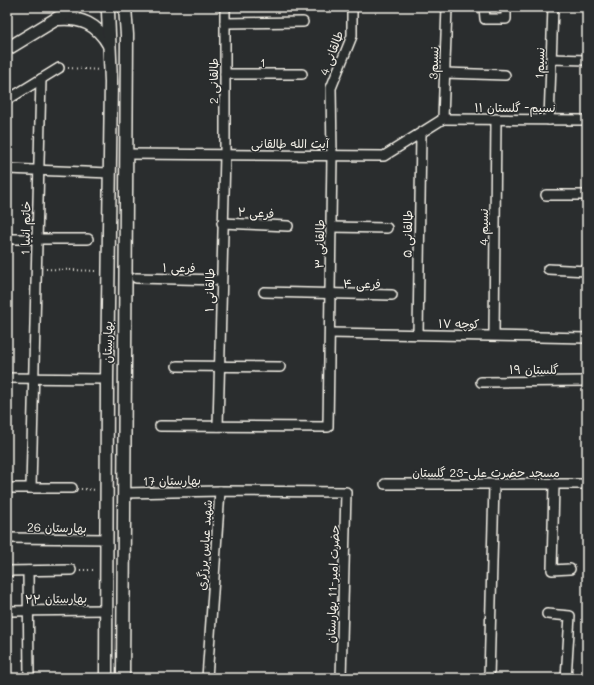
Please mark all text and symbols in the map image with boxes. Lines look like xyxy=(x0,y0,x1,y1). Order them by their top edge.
street label: طالقانی 4 xyxy=(316,28,347,78)
street label: نسیم3 xyxy=(424,46,444,80)
street label: نسیم1 xyxy=(530,47,550,79)
street label: 1 xyxy=(260,54,266,70)
street label: طالقانی 2 xyxy=(205,58,222,104)
street label: نسیم- گلستان ۱۱ xyxy=(474,99,556,117)
street label: آیت الله طالقانی xyxy=(251,135,330,152)
street label: خاتم انبیا 1 xyxy=(17,201,35,255)
street label: فرعی ۲ xyxy=(237,203,275,222)
street label: نسیم 4 xyxy=(475,208,493,246)
street label: طالقانی ۵ xyxy=(399,210,416,258)
street label: طالقانی ۳ xyxy=(311,219,328,269)
street label: فرعی ۱ xyxy=(162,259,196,276)
street label: طالقانی ۱ xyxy=(201,268,218,312)
street label: فرعی ۴ xyxy=(343,275,381,292)
street label: کوچه ۱۷ xyxy=(438,315,480,331)
street label: بهارستان xyxy=(99,321,116,363)
street label: گلستان ۱۹ xyxy=(509,361,559,377)
street label: مسجد حضرت علی-23 گلستان xyxy=(412,464,560,481)
street label: بهارستان 17 xyxy=(143,471,201,490)
street label: شهید عباس برزگری xyxy=(193,499,216,591)
street label: بهارستان 26 xyxy=(27,518,87,537)
street label: حضرت امیر-11 بهارستان xyxy=(322,525,343,644)
street label: بهارستان ۲۲ xyxy=(25,589,87,608)

